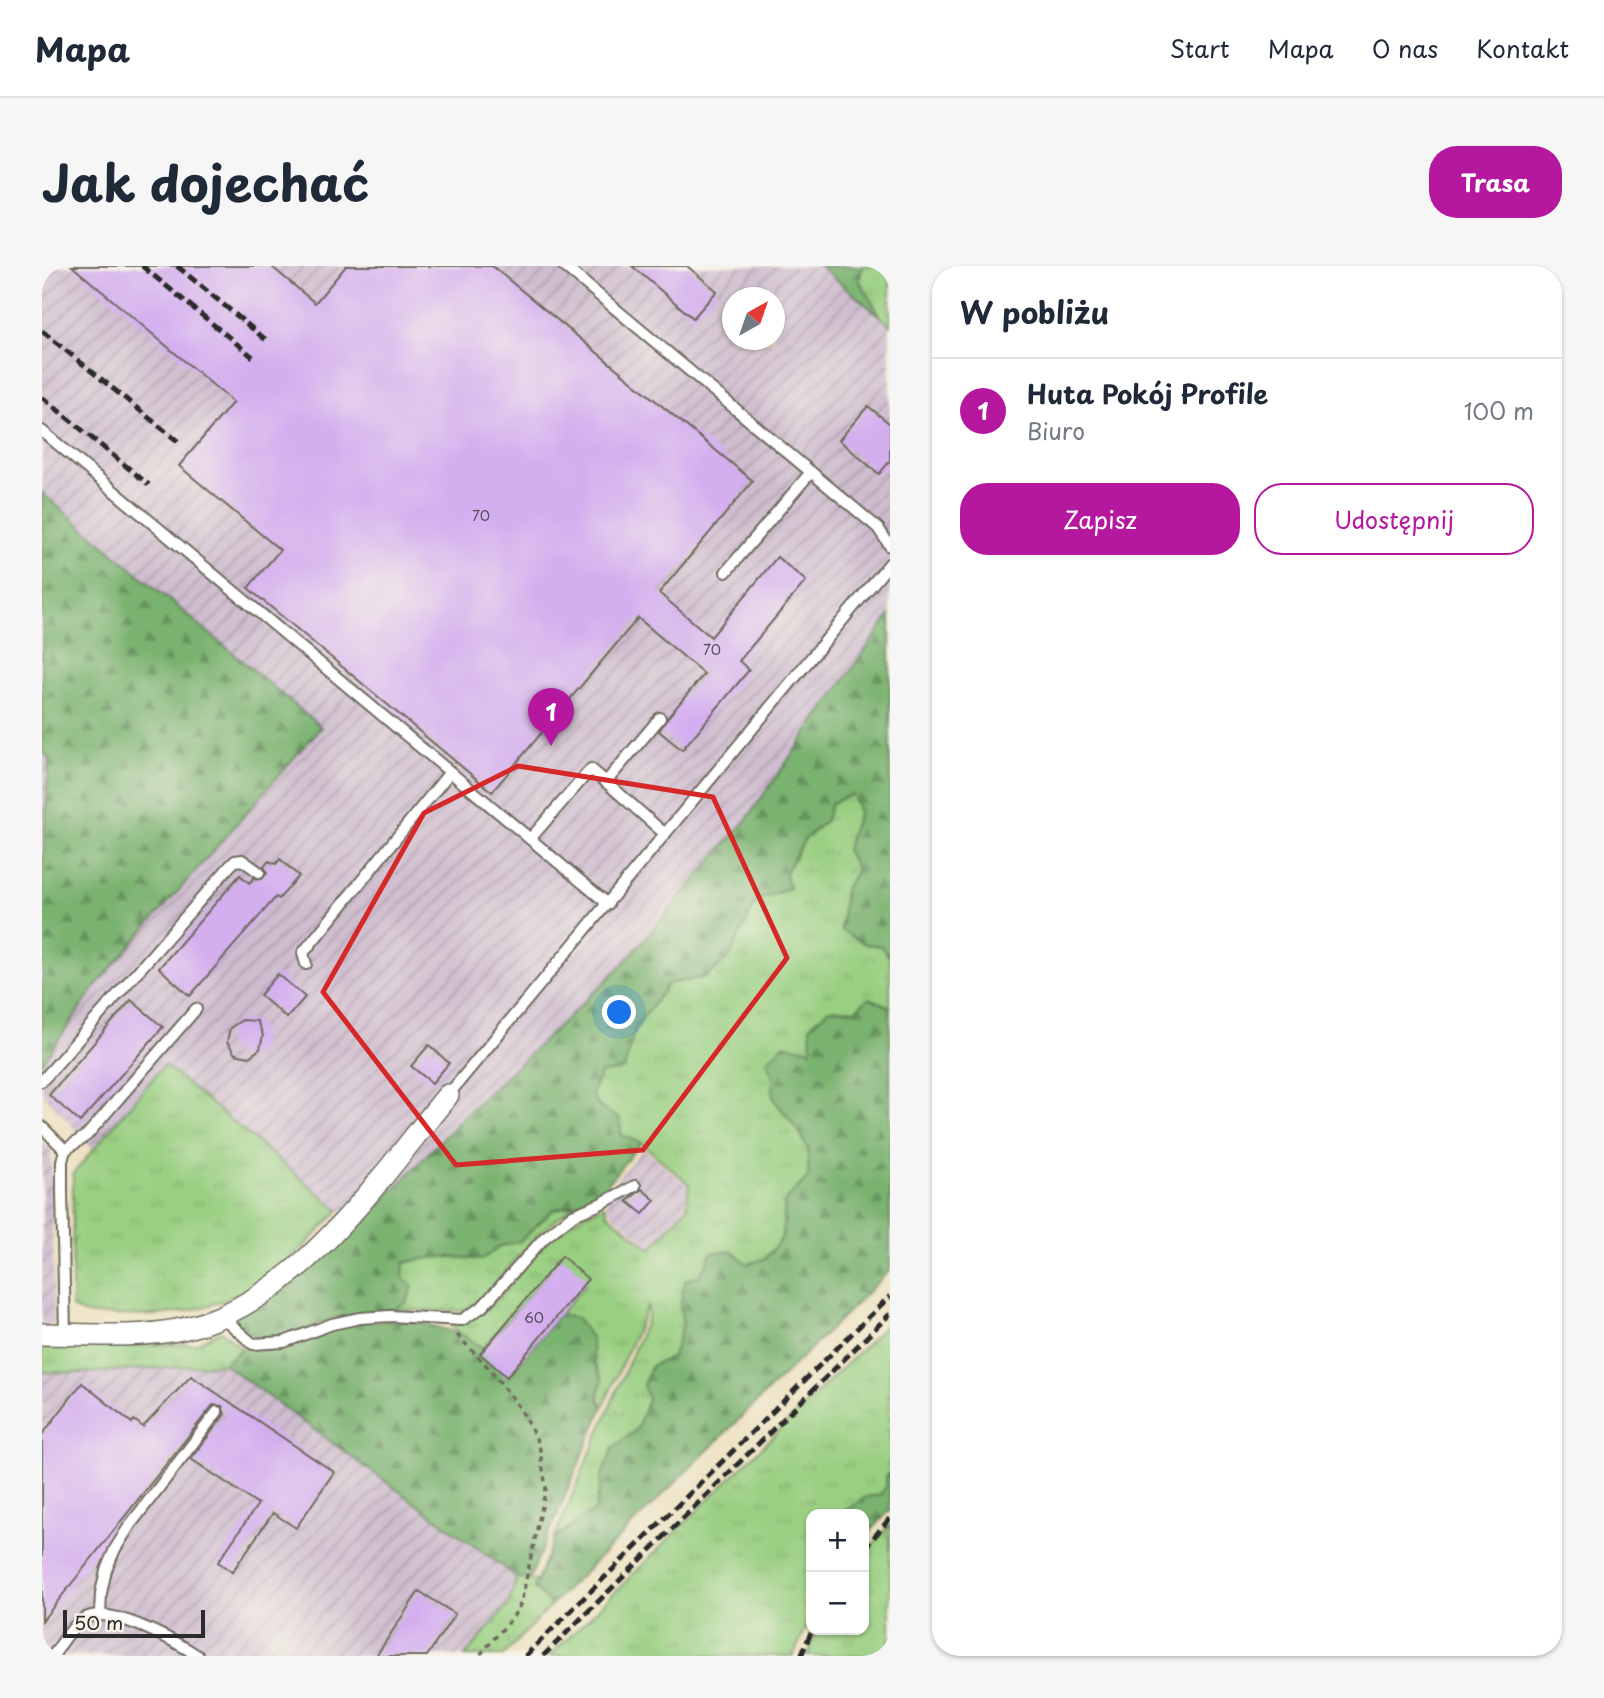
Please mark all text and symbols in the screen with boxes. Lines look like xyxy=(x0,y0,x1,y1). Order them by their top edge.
text: Mapa xyxy=(35,23,130,73)
text: Start xyxy=(1170,30,1230,66)
text: Mapa xyxy=(1268,30,1334,66)
text: O nas xyxy=(1372,30,1438,66)
text: Kontakt xyxy=(1476,30,1569,66)
text: Jak dojechać xyxy=(42,145,369,219)
button: Trasa xyxy=(1429,146,1562,218)
north arrow xyxy=(722,287,785,350)
text: W pobliżu xyxy=(960,289,1109,334)
text: Huta Pokój Profile xyxy=(1027,374,1268,413)
text: 1 xyxy=(978,393,989,428)
text: 100 m xyxy=(1464,393,1534,428)
text: Biuro xyxy=(1027,413,1085,448)
button: Zapisz xyxy=(960,483,1240,555)
button: Udostępnij xyxy=(1254,483,1534,555)
house number: 70 xyxy=(472,505,490,526)
house number: 70 xyxy=(703,639,721,660)
pin: 1 xyxy=(528,688,574,746)
your location xyxy=(602,995,636,1029)
house number: 60 xyxy=(524,1307,544,1328)
map controls xyxy=(806,1509,869,1635)
button: + xyxy=(806,1509,869,1572)
button: − xyxy=(806,1572,869,1635)
scale bar xyxy=(63,1607,205,1639)
text: 50 m xyxy=(74,1608,123,1636)

